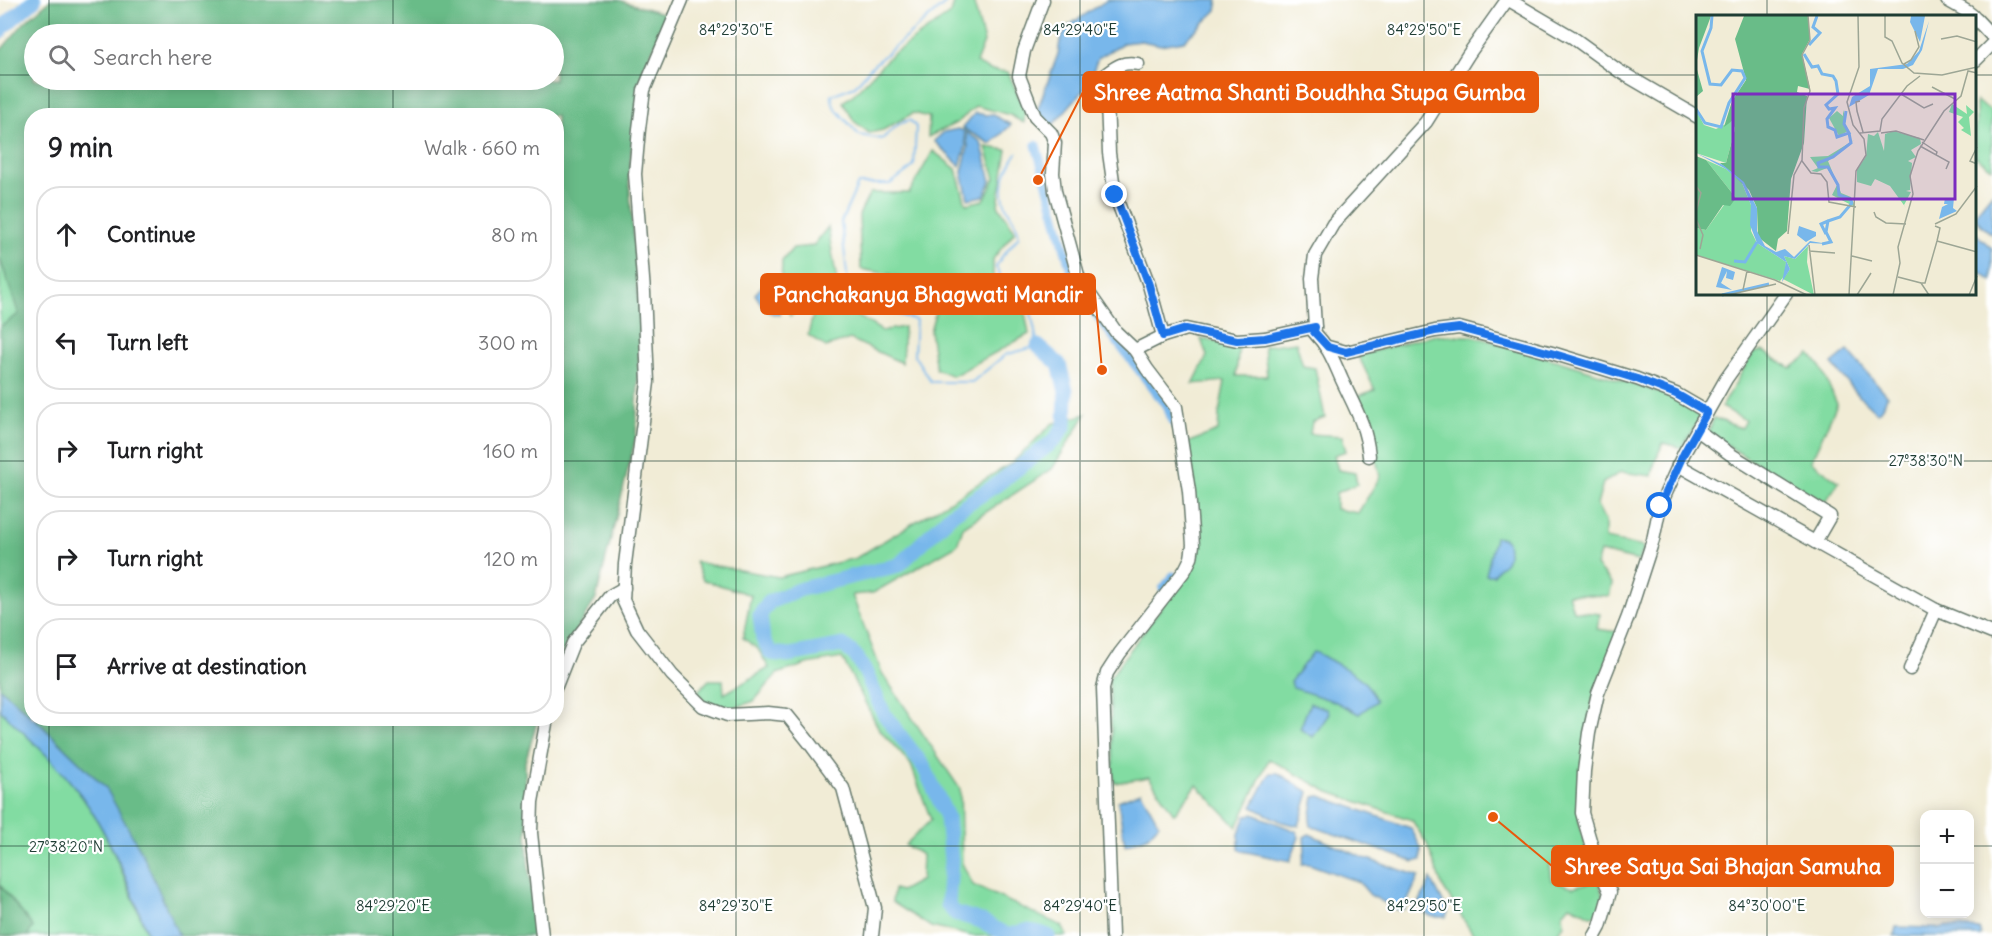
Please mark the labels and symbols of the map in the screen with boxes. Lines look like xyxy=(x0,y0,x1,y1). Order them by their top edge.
inset map xyxy=(1696,15,1977,296)
text: 84°29'30"E xyxy=(699,20,773,39)
text: 84°29'40"E xyxy=(1043,20,1117,39)
text: 84°29'50"E xyxy=(1387,20,1461,39)
callout: Shree Aatma Shanti Boudhha Stupa Gumba xyxy=(1083,72,1538,112)
text: Shree Aatma Shanti Boudhha Stupa Gumba xyxy=(1094,78,1526,106)
route end xyxy=(1101,181,1127,207)
callout: Panchakanya Bhagwati Mandir xyxy=(761,274,1095,314)
text: Panchakanya Bhagwati Mandir xyxy=(773,280,1084,308)
text: 27°38'30"N xyxy=(1889,451,1963,470)
route start xyxy=(1646,492,1672,518)
text: 27°38'20"N xyxy=(29,837,103,856)
callout: Shree Satya Sai Bhajan Samuha xyxy=(1552,846,1893,886)
text: Shree Satya Sai Bhajan Samuha xyxy=(1565,852,1882,880)
text: 84°29'20"E xyxy=(356,896,430,915)
text: 84°29'30"E xyxy=(699,896,773,915)
text: 84°29'40"E xyxy=(1043,896,1117,915)
text: 84°29'50"E xyxy=(1387,896,1461,915)
text: 84°30'00"E xyxy=(1728,896,1806,915)

